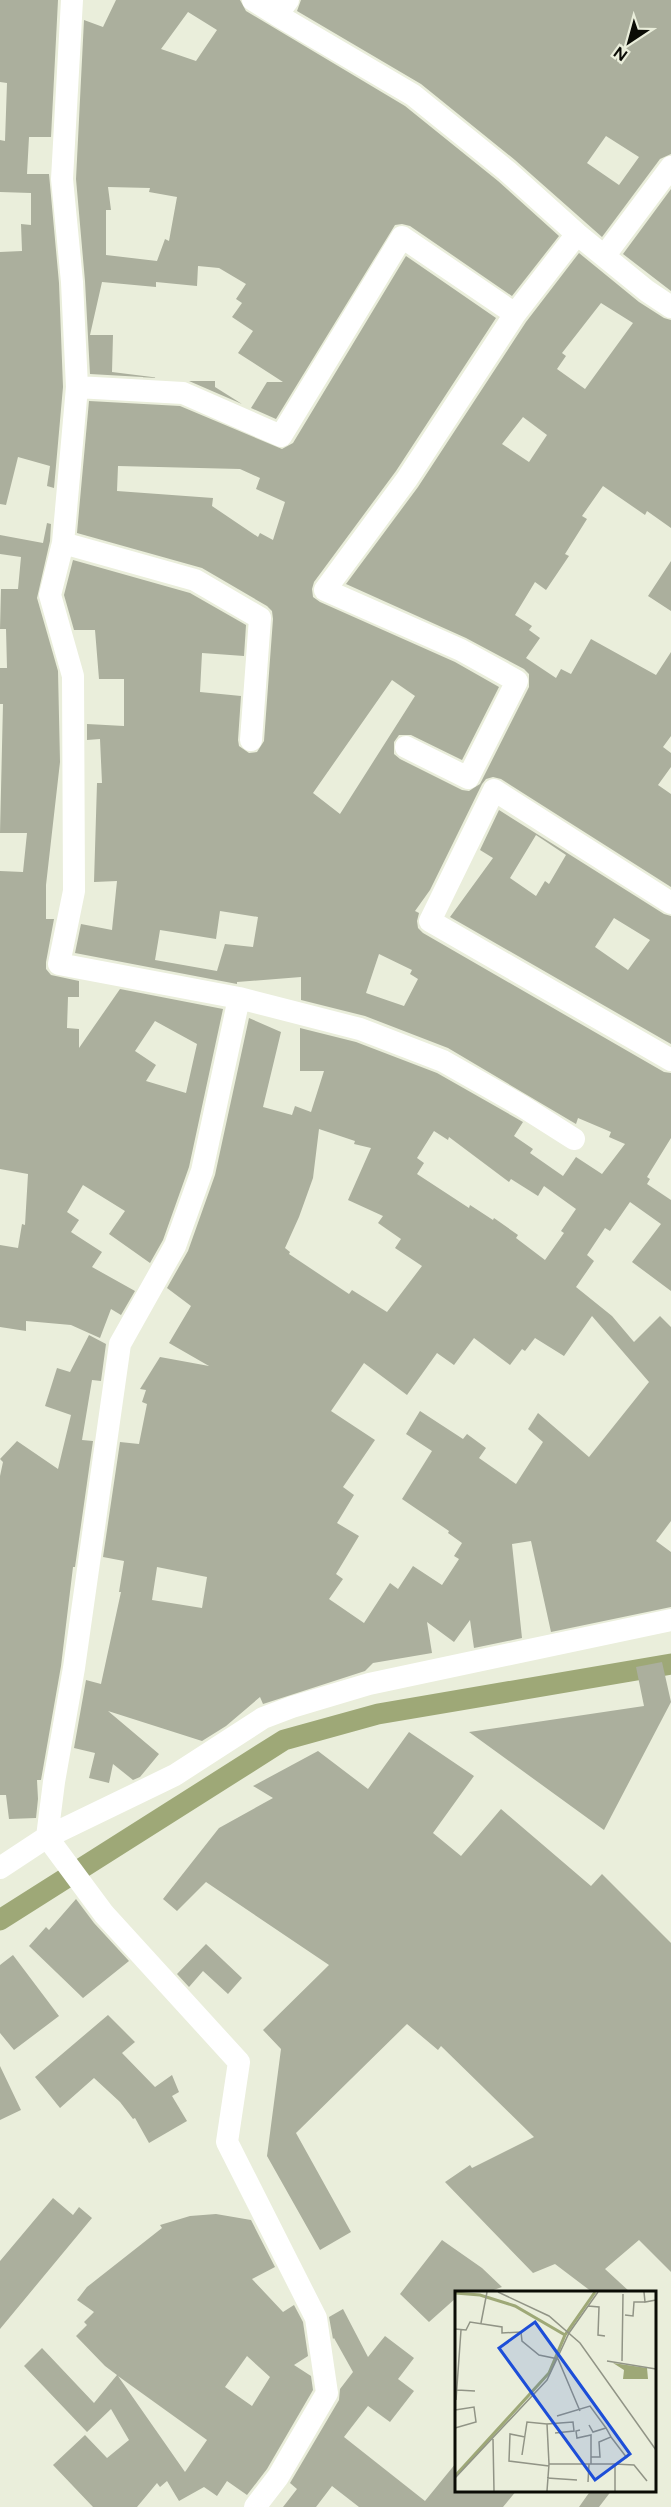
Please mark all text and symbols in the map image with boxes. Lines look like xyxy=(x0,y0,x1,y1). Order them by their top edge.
north arrow xyxy=(599,12,659,72)
text: N xyxy=(610,42,631,65)
inset map xyxy=(455,2291,656,2492)

